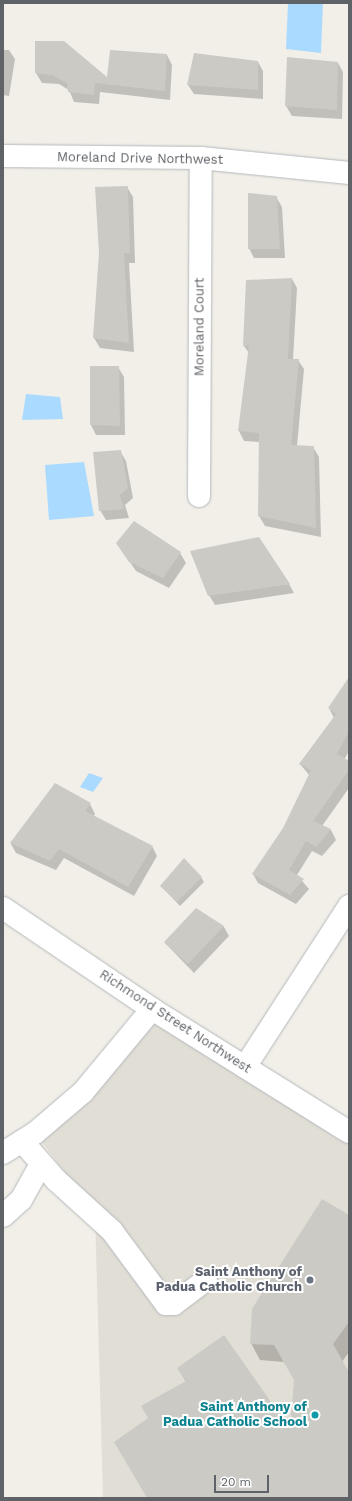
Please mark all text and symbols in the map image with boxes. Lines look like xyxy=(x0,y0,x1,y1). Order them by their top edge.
street label: Moreland Drive Northwest xyxy=(57,150,223,168)
street label: Moreland Court xyxy=(192,278,208,376)
street label: Richmond Street Northwest xyxy=(96,967,254,1077)
place label: Saint Anthony of Padua Catholic Church xyxy=(156,1265,302,1296)
marker: Saint Anthony of Padua Catholic Church xyxy=(305,1275,315,1285)
place label: Saint Anthony of Padua Catholic School xyxy=(163,1400,307,1431)
marker: Saint Anthony of Padua Catholic School xyxy=(310,1410,320,1420)
scale bar xyxy=(216,1467,271,1493)
text: 20 m xyxy=(221,1475,251,1489)

